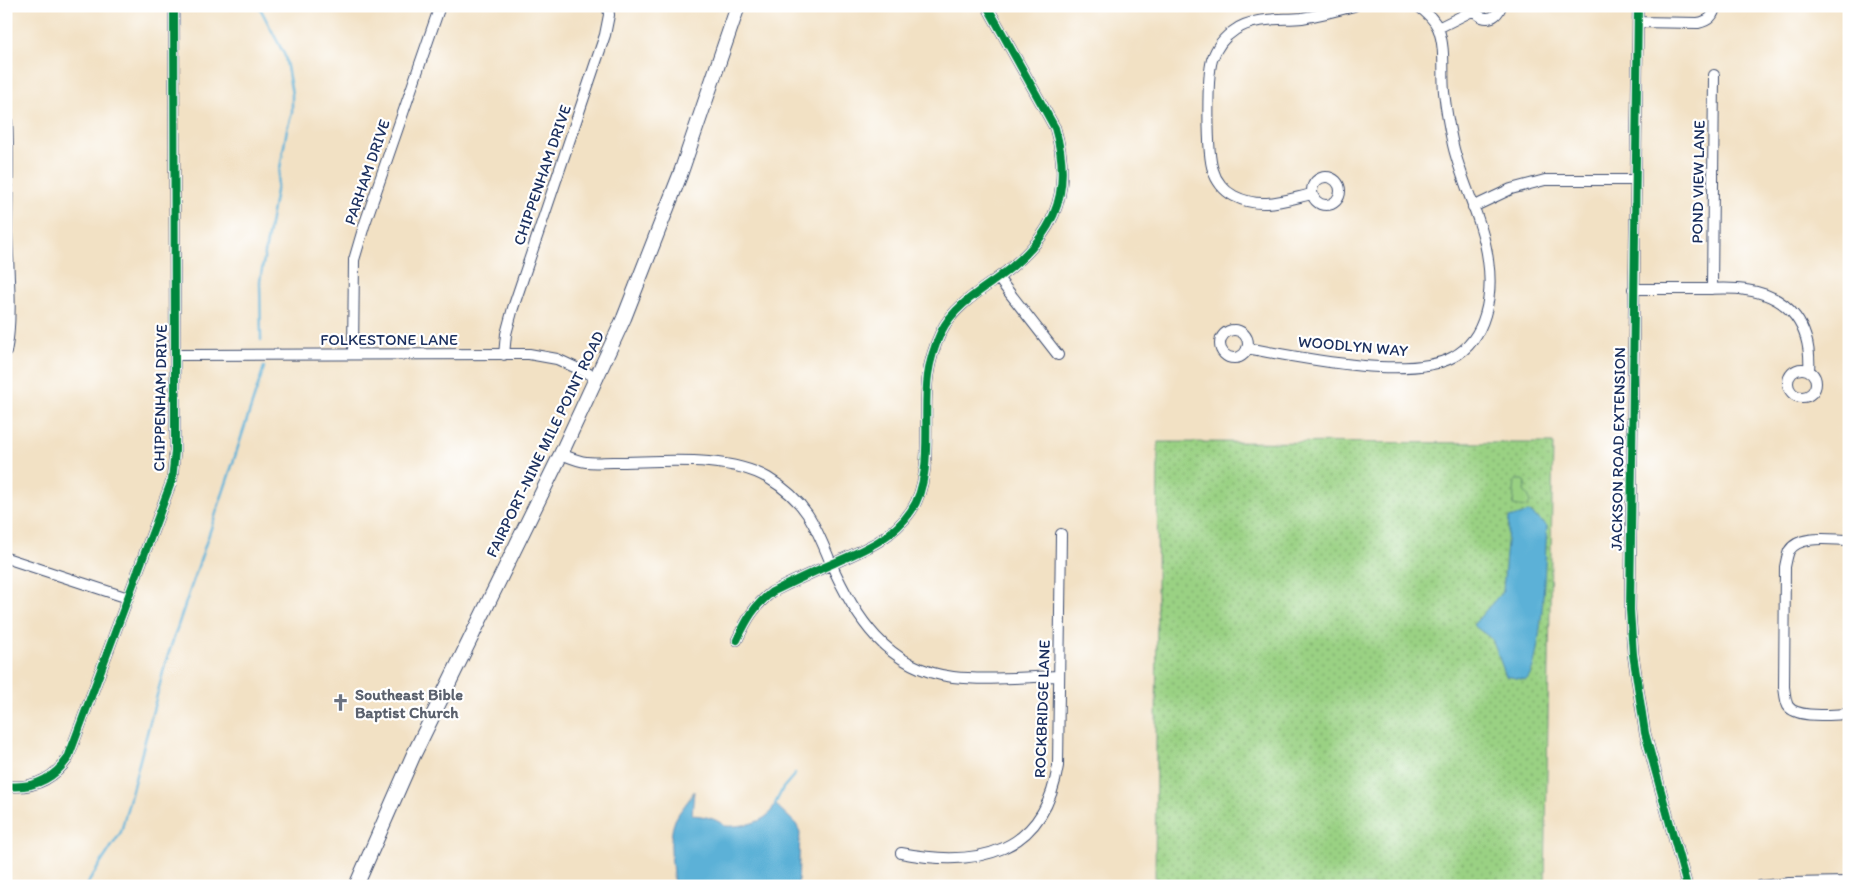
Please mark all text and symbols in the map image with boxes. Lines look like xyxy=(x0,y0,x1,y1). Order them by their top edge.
street label: CHIPPENHAM DRIVE xyxy=(509,102,575,248)
street label: PARHAM DRIVE xyxy=(340,117,394,227)
street label: POND VIEW LANE xyxy=(1687,120,1709,244)
street label: CHIPPENHAM DRIVE xyxy=(149,324,171,472)
street label: FAIRPORT-NINE MILE POINT ROAD xyxy=(482,328,608,560)
street label: FOLKESTONE LANE xyxy=(320,330,458,349)
street label: WOODLYN WAY xyxy=(1297,332,1409,360)
street label: JACKSON ROAD EXTENSION xyxy=(1607,347,1629,551)
street label: ROCKBRIDGE LANE xyxy=(1030,639,1054,778)
place label: Southeast Bible Baptist Church xyxy=(355,685,463,723)
church icon: Southeast Bible Baptist Church xyxy=(331,693,351,713)

